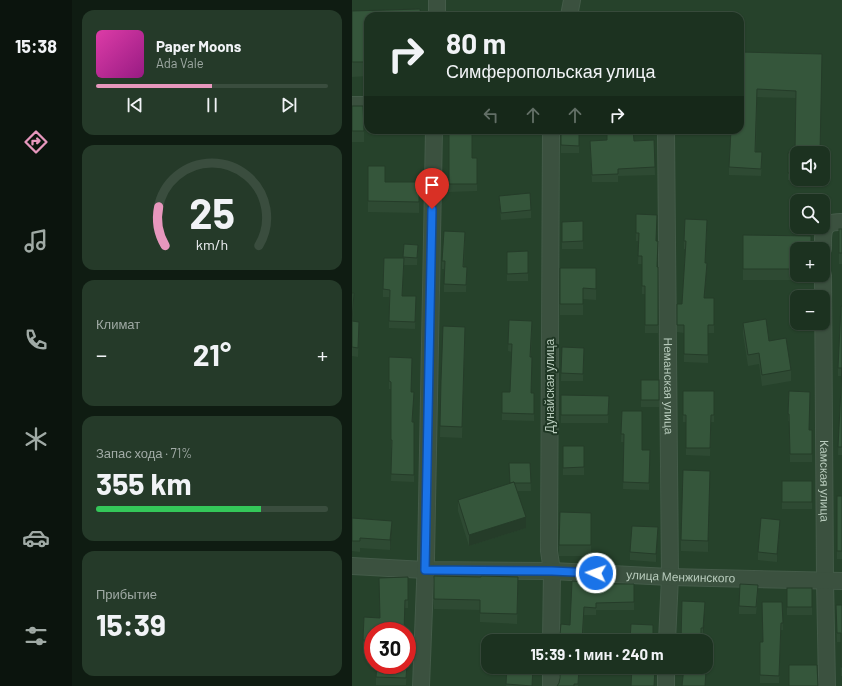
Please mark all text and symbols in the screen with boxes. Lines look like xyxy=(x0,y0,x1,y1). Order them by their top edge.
text: 80 m xyxy=(446,26,506,60)
icon: right xyxy=(380,28,432,80)
text: 15:38 xyxy=(15,35,57,57)
text: Paper Moons xyxy=(156,37,241,55)
text: Ada Vale xyxy=(156,55,204,71)
text: Симферопольская улица xyxy=(446,60,656,82)
icon: previous xyxy=(124,94,146,116)
icon: pause xyxy=(201,94,223,116)
icon: next xyxy=(278,94,300,116)
icon: left xyxy=(480,104,502,126)
icon: ahead xyxy=(522,104,544,126)
icon: ahead xyxy=(564,104,586,126)
icon: right xyxy=(606,104,628,126)
icon: directions xyxy=(22,128,50,156)
map controls xyxy=(790,146,830,330)
button: sound xyxy=(790,146,830,186)
pin xyxy=(415,168,449,209)
icon: arrive xyxy=(421,174,443,196)
text: 25 xyxy=(189,187,235,237)
button: search xyxy=(790,194,830,234)
icon: music xyxy=(22,227,50,255)
text: km/h xyxy=(196,235,228,252)
button: + xyxy=(790,242,830,282)
button: − xyxy=(790,290,830,330)
text: Климат xyxy=(96,316,140,332)
icon: phone xyxy=(22,326,50,354)
text: 21° xyxy=(193,336,231,372)
street label: Неманская улица xyxy=(661,337,677,435)
street label: Дунайская улица xyxy=(542,338,557,433)
text: − xyxy=(96,341,107,367)
text: + xyxy=(317,341,328,367)
icon: climate xyxy=(22,425,50,453)
street label: Камская улица xyxy=(817,440,833,522)
text: Запас хода · 71% xyxy=(96,445,192,461)
text: 355 km xyxy=(96,465,192,501)
icon: car xyxy=(22,524,50,552)
position arrow xyxy=(575,552,617,594)
street label: улица Менжинского xyxy=(626,567,736,585)
text: Прибытие xyxy=(96,586,157,602)
text: 15:39 xyxy=(96,606,166,642)
icon: filters xyxy=(22,622,50,650)
speed limit sign: 30 xyxy=(364,622,416,674)
text: 15:39 · 1 мин · 240 m xyxy=(530,645,664,663)

